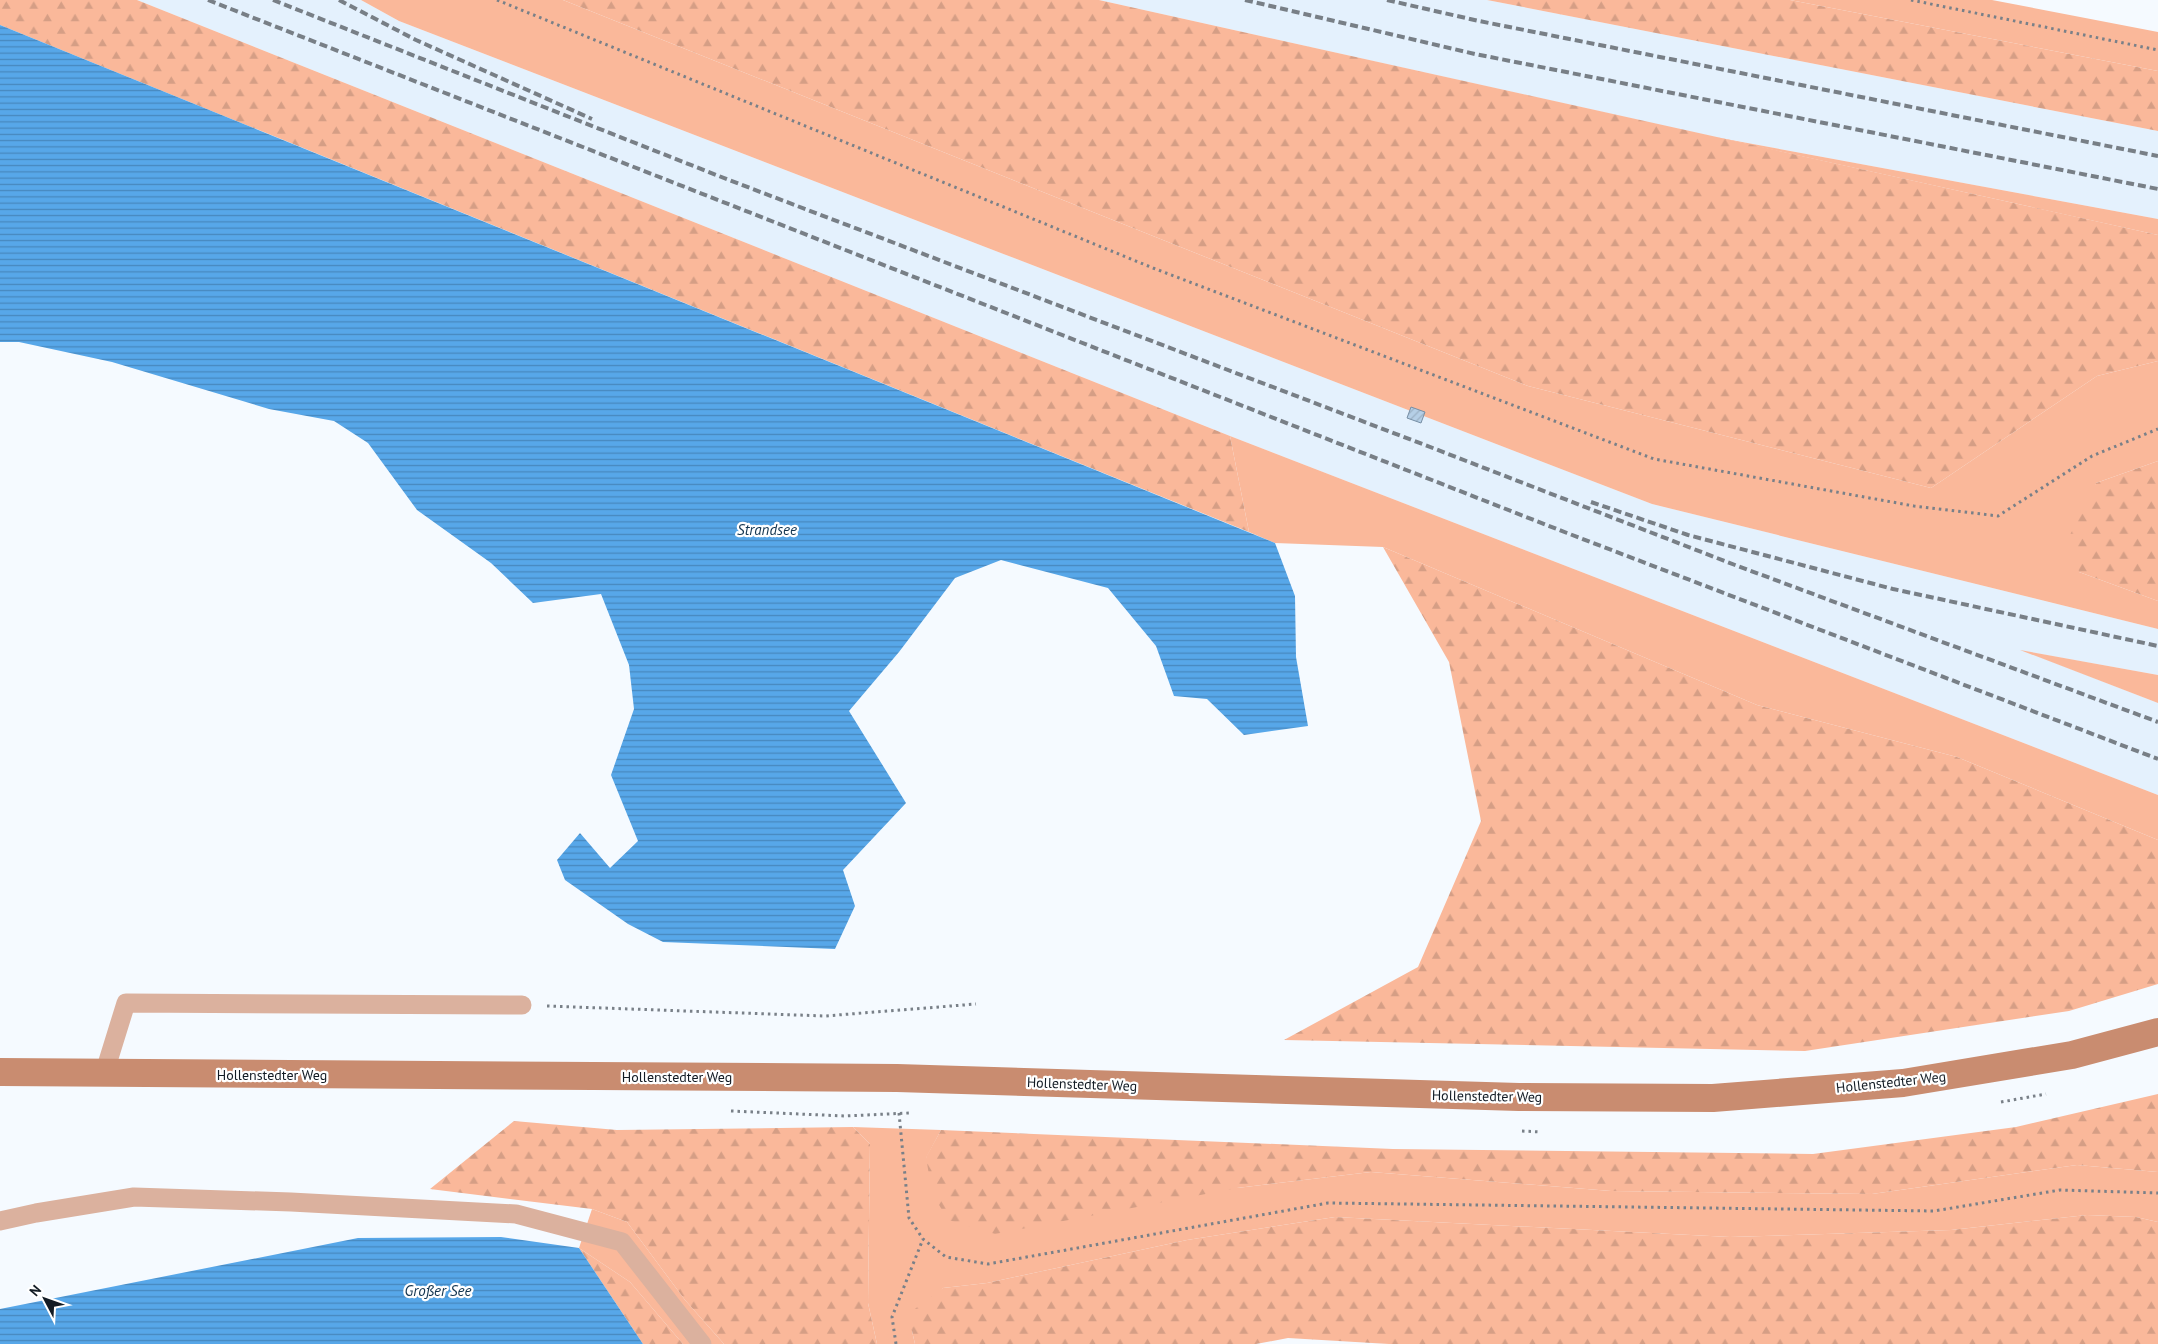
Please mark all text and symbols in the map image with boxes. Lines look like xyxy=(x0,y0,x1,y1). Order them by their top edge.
water label: Strandsee xyxy=(737,520,797,539)
street label: Hollenstedter Weg xyxy=(217,1066,327,1084)
street label: Hollenstedter Weg xyxy=(1835,1067,1947,1097)
street label: Hollenstedter Weg xyxy=(622,1068,732,1086)
street label: Hollenstedter Weg xyxy=(1027,1073,1137,1095)
street label: Hollenstedter Weg xyxy=(1432,1086,1542,1106)
north arrow xyxy=(20,1274,70,1324)
text: N xyxy=(25,1281,45,1300)
water label: Großer See xyxy=(405,1281,471,1300)

